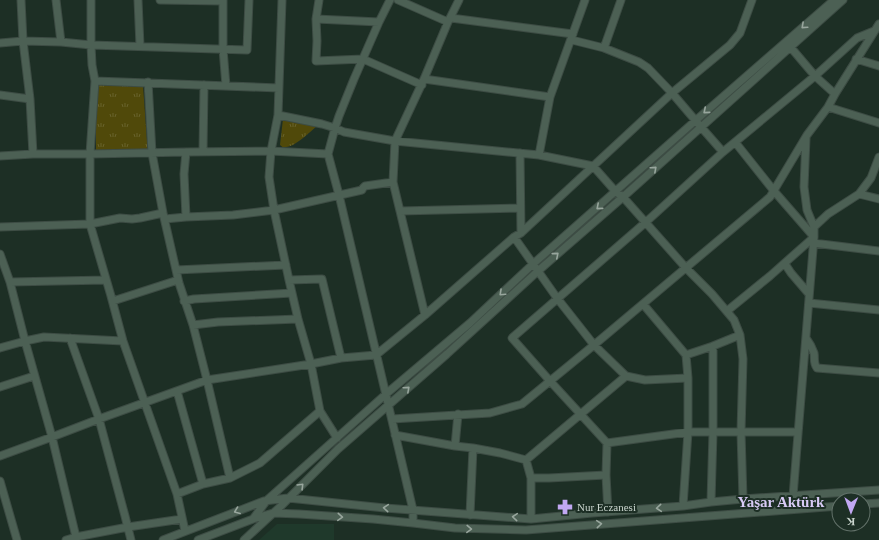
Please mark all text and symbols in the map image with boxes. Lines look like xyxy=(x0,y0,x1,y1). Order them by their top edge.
one-way arrow xyxy=(801,21,809,28)
one-way arrow xyxy=(704,107,711,114)
one-way arrow xyxy=(649,167,657,174)
one-way arrow xyxy=(596,202,603,209)
one-way arrow xyxy=(551,253,559,260)
one-way arrow xyxy=(499,289,506,296)
one-way arrow xyxy=(402,386,410,393)
one-way arrow xyxy=(296,483,304,491)
north arrow xyxy=(831,492,871,532)
district label: Yaşar Aktürk xyxy=(738,494,825,510)
pharmacy icon: Nur Eczanesi xyxy=(556,498,574,516)
place label: Nur Eczanesi xyxy=(577,501,636,513)
one-way arrow xyxy=(656,503,662,512)
one-way arrow xyxy=(383,504,389,513)
one-way arrow xyxy=(234,506,241,514)
one-way arrow xyxy=(337,512,343,521)
one-way arrow xyxy=(512,513,518,522)
text: K xyxy=(846,516,855,528)
one-way arrow xyxy=(596,520,602,529)
one-way arrow xyxy=(466,524,472,533)

